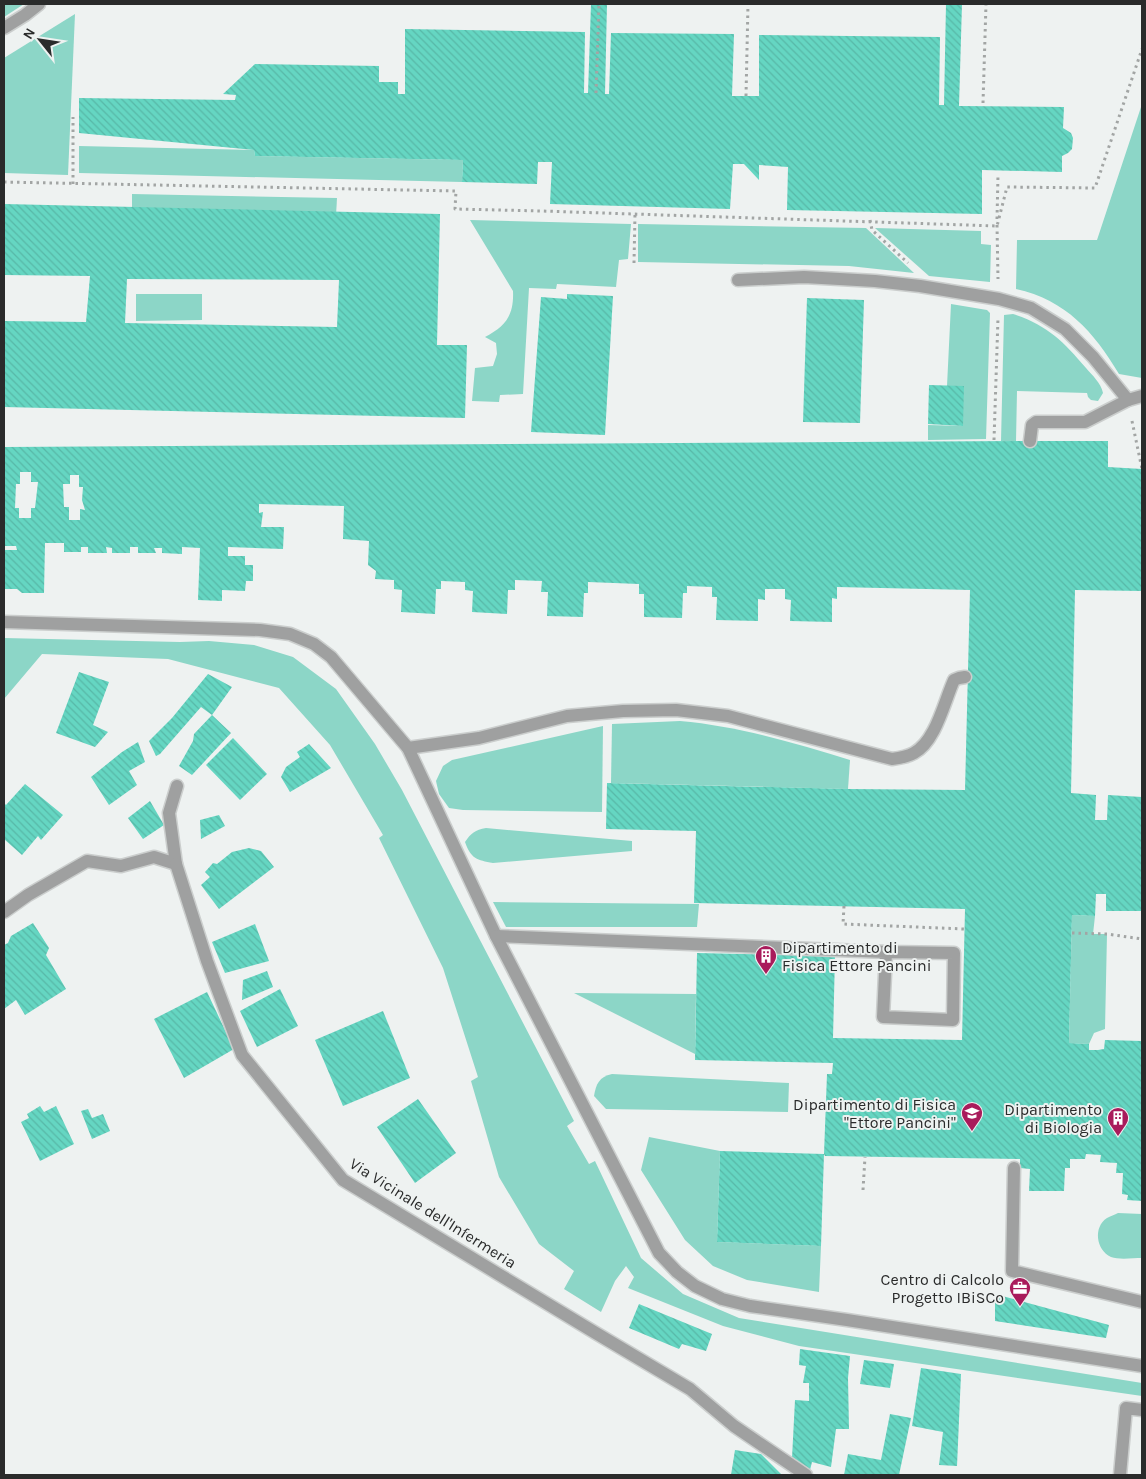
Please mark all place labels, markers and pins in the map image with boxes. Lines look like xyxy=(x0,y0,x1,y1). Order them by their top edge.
place label: Dipartimento di Fisica Ettore Pancini xyxy=(782,938,932,975)
building icon: Dipartimento di Fisica Ettore Pancini xyxy=(754,944,778,975)
place label: Dipartimento di Fisica "Ettore Pancini" xyxy=(793,1095,956,1132)
place label: Dipartimento di Biologia xyxy=(1004,1100,1102,1137)
school or university icon: Dipartimento di Fisica "Ettore Pancini" xyxy=(960,1101,984,1132)
building icon: Dipartimento di Biologia xyxy=(1106,1106,1130,1137)
place label: Centro di Calcolo Progetto IBiSCo xyxy=(881,1270,1004,1307)
office icon: Centro di Calcolo Progetto IBiSCo xyxy=(1008,1276,1032,1307)

